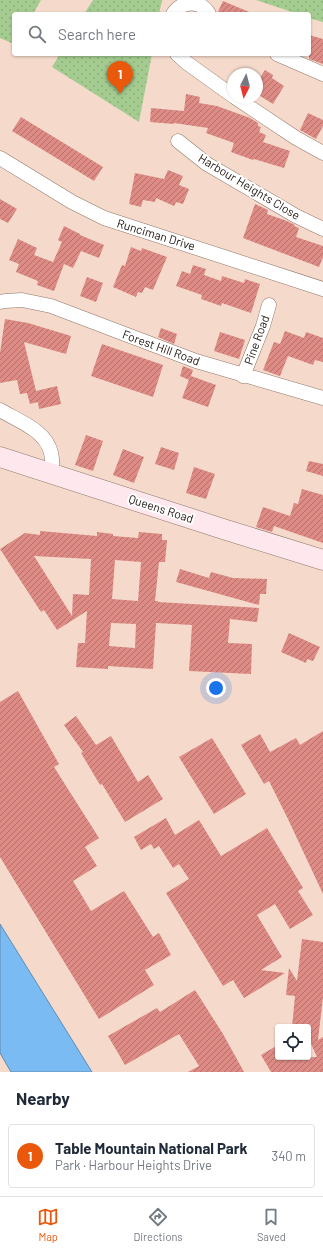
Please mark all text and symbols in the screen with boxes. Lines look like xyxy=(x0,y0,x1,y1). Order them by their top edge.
search box xyxy=(12,12,311,56)
icon: search xyxy=(26,23,48,45)
text: Search here xyxy=(58,25,136,43)
pin: 1 xyxy=(107,61,133,94)
north arrow xyxy=(227,68,263,104)
street label: Harbour Heights Close xyxy=(196,150,303,222)
street label: Runciman Drive xyxy=(115,215,197,253)
street label: Pine Road xyxy=(241,313,272,366)
street label: Forest Hill Road xyxy=(121,327,202,368)
street label: Queens Road xyxy=(127,491,195,525)
your location xyxy=(206,678,226,698)
map controls xyxy=(275,1024,311,1060)
button: locate xyxy=(275,1024,311,1060)
text: Nearby xyxy=(16,1088,70,1108)
text: Table Mountain National Park xyxy=(55,1139,248,1157)
text: 1 xyxy=(28,1148,32,1164)
text: 340 m xyxy=(271,1148,306,1164)
text: Park · Harbour Heights Drive xyxy=(55,1157,212,1173)
tab: Map xyxy=(37,1206,59,1243)
tab: Directions xyxy=(133,1206,183,1243)
tab: Saved xyxy=(257,1206,286,1243)

